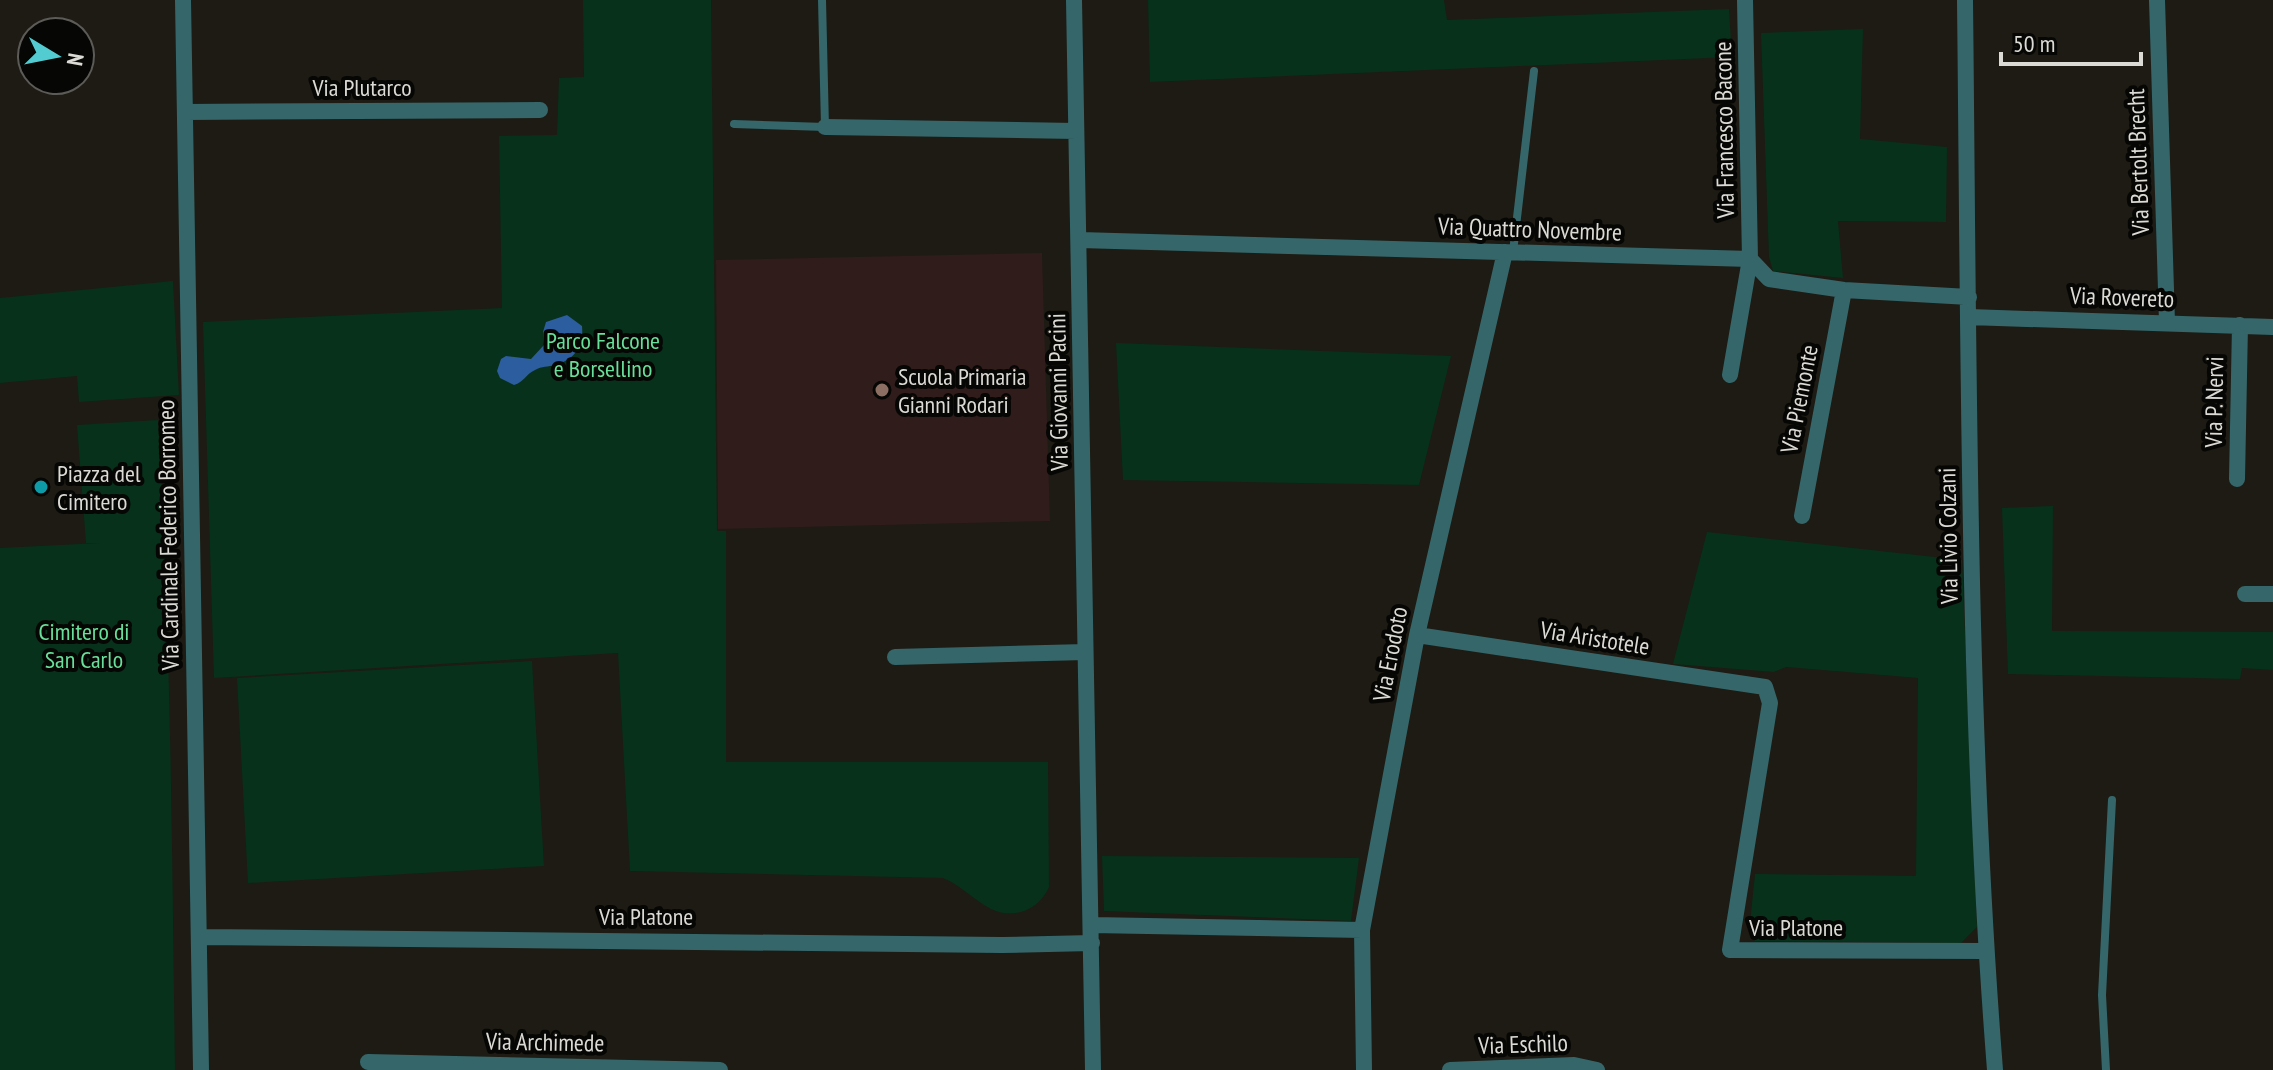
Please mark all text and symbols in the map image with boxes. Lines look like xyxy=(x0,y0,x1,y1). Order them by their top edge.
north arrow xyxy=(16,16,96,96)
scale bar xyxy=(2001,16,2141,66)
text: 50 m xyxy=(2013,28,2055,59)
street label: Via Francesco Bacone xyxy=(1707,41,1741,220)
text: N xyxy=(61,51,91,68)
street label: Via Plutarco xyxy=(311,72,412,103)
street label: Via Bertolt Brecht xyxy=(2120,88,2156,237)
street label: Via Quattro Novembre xyxy=(1436,210,1623,248)
street label: Via Rovereto xyxy=(2068,280,2175,314)
street label: Via Giovanni Pacini xyxy=(1041,313,1075,472)
park label: Parco Falcone e Borsellino xyxy=(546,325,660,384)
street label: Via Piemonte xyxy=(1773,342,1825,457)
street label: Via P. Nervi xyxy=(2198,356,2230,449)
place label: Scuola Primaria Gianni Rodari xyxy=(898,361,1026,420)
marker: Scuola Primaria Gianni Rodari xyxy=(873,381,891,399)
street label: Via Cardinale Federico Borromeo xyxy=(150,399,186,672)
place label: Piazza del Cimitero xyxy=(57,458,141,517)
street label: Via Livio Colzani xyxy=(1931,468,1965,605)
marker: Piazza del Cimitero xyxy=(32,478,50,496)
street label: Via Erodoto xyxy=(1365,604,1414,705)
street label: Via Aristotele xyxy=(1537,614,1652,662)
park label: Cimitero di San Carlo xyxy=(39,616,129,675)
street label: Via Platone xyxy=(598,901,693,932)
street label: Via Platone xyxy=(1748,912,1843,943)
street label: Via Archimede xyxy=(485,1025,604,1059)
street label: Via Eschilo xyxy=(1477,1027,1568,1061)

